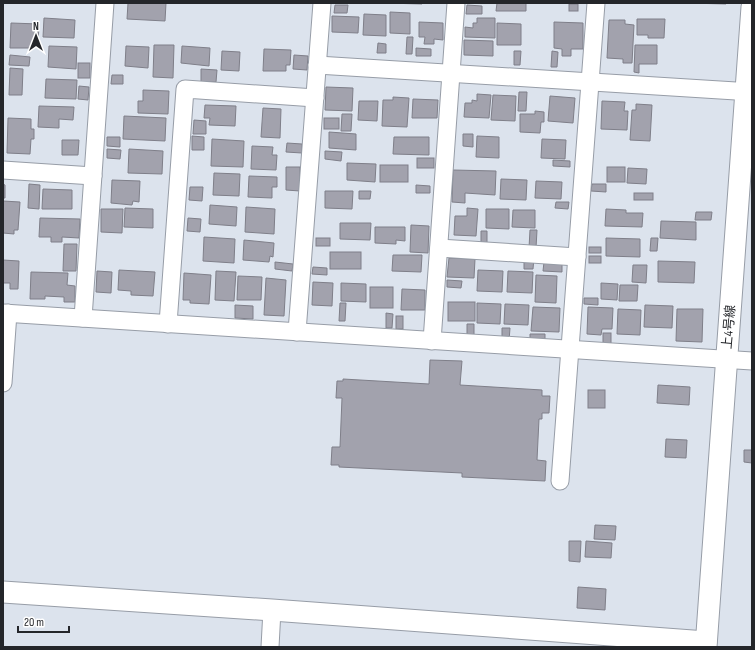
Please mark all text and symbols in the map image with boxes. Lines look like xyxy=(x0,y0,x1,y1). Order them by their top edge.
north arrow xyxy=(16,16,56,56)
text: N xyxy=(33,20,39,33)
street label: 上4号線 xyxy=(719,304,739,350)
scale bar xyxy=(18,608,69,634)
text: 20 m xyxy=(24,615,44,630)

